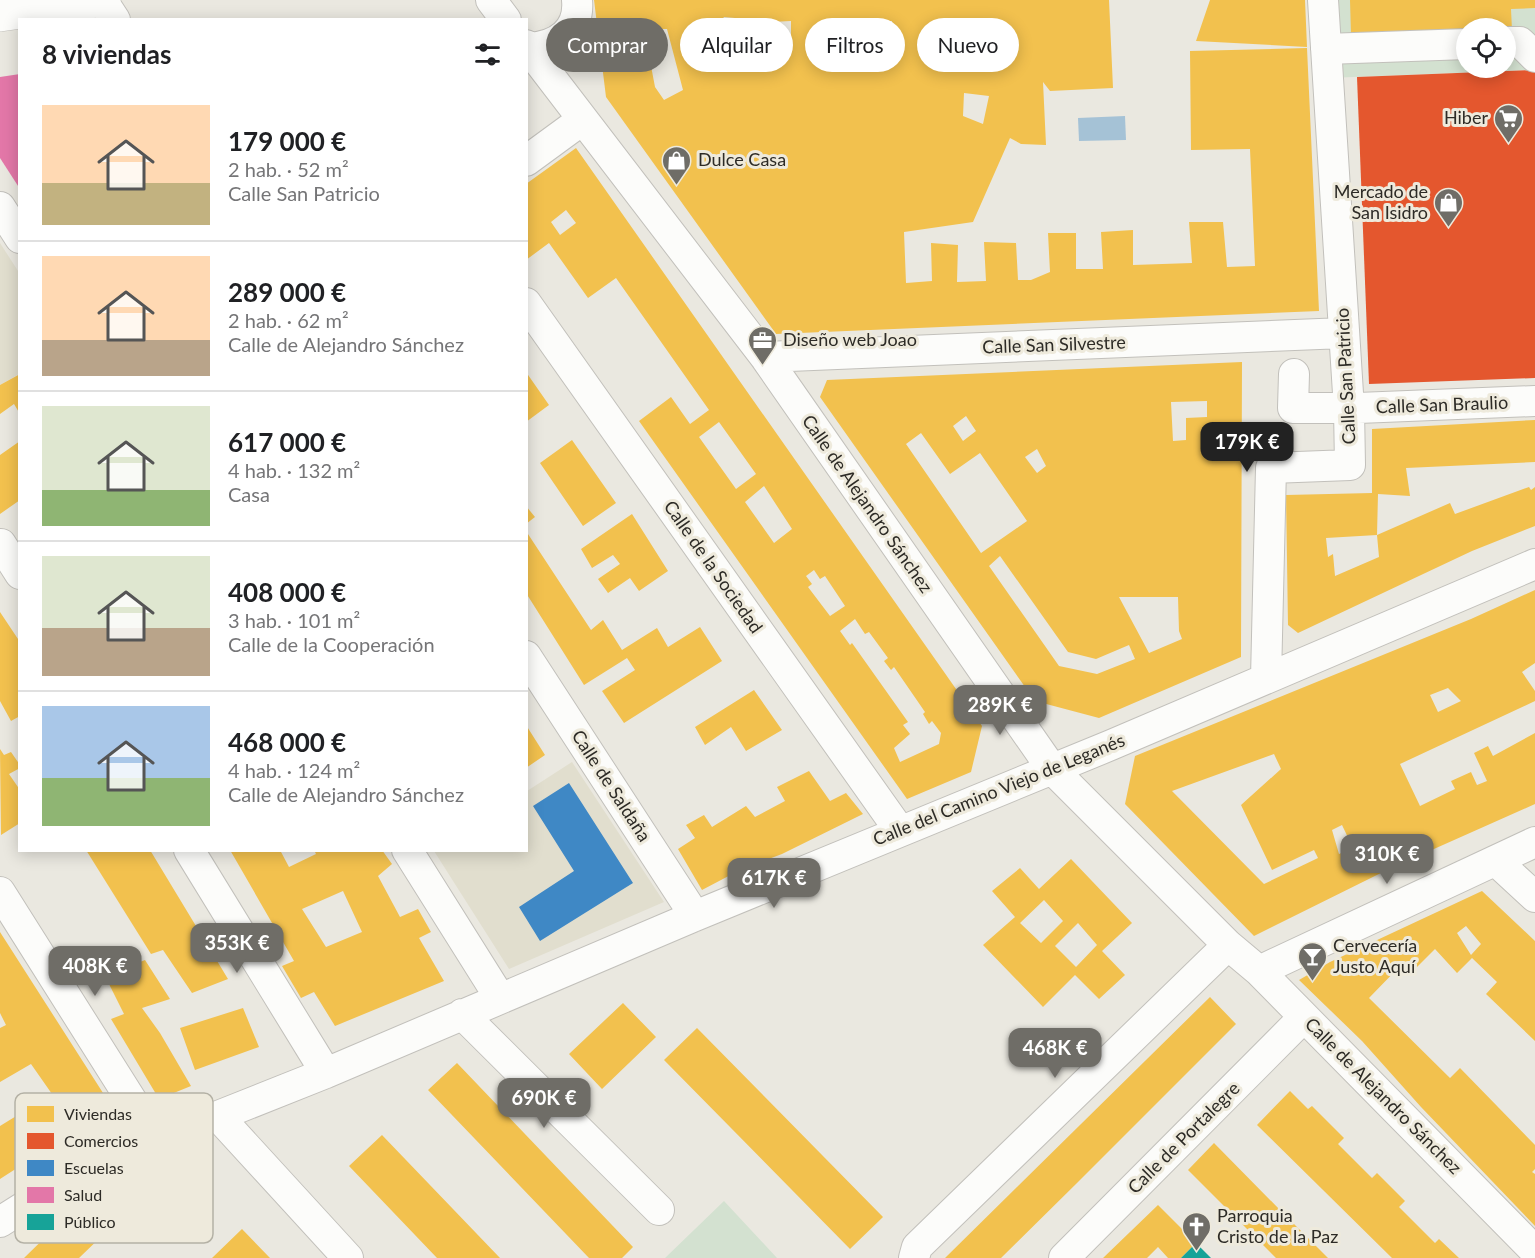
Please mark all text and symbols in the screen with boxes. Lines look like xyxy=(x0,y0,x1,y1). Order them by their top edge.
chip: Comprar xyxy=(546,18,668,72)
chip: Alquilar xyxy=(680,18,793,72)
chip: Filtros xyxy=(805,18,905,72)
chip: Nuevo xyxy=(917,18,1019,72)
map controls xyxy=(1456,18,1516,78)
button: locate xyxy=(1456,18,1516,78)
text: 8 viviendas xyxy=(42,38,171,70)
icon: filters xyxy=(471,38,504,71)
supermarket icon: Hiber xyxy=(1493,102,1525,144)
place label: Hiber xyxy=(1444,106,1488,128)
text: 179 000 € xyxy=(228,125,346,157)
icon: home xyxy=(90,129,162,201)
shop icon: Dulce Casa xyxy=(661,144,693,186)
place label: Dulce Casa xyxy=(698,148,786,170)
text: 2 hab. · 52 m² xyxy=(228,157,349,181)
place label: Mercado de San Isidro xyxy=(1334,180,1428,223)
text: Calle San Patricio xyxy=(228,181,380,205)
shop icon: Mercado de San Isidro xyxy=(1433,186,1465,228)
text: 289 000 € xyxy=(228,276,346,308)
icon: home xyxy=(90,280,162,352)
street label: Calle San Patricio xyxy=(1330,307,1360,445)
text: 2 hab. · 62 m² xyxy=(228,308,349,332)
office icon: Diseño web Joao xyxy=(746,324,778,366)
place label: Diseño web Joao xyxy=(783,328,917,350)
street label: Calle San Silvestre xyxy=(982,331,1126,357)
text: Calle de Alejandro Sánchez xyxy=(228,332,464,356)
street label: Calle San Braulio xyxy=(1375,391,1509,417)
street label: Calle de Alejandro Sánchez xyxy=(798,410,938,597)
pin: 179K € xyxy=(1198,422,1296,473)
text: 617 000 € xyxy=(228,426,346,458)
text: 179K € xyxy=(1215,429,1279,453)
icon: home xyxy=(90,430,162,502)
text: 4 hab. · 132 m² xyxy=(228,458,360,482)
text: Casa xyxy=(228,482,270,506)
street label: Calle de la Sociedad xyxy=(660,496,768,637)
text: 408 000 € xyxy=(228,576,346,608)
icon: home xyxy=(90,580,162,652)
text: 3 hab. · 101 m² xyxy=(228,608,360,632)
text: Calle de la Cooperación xyxy=(228,632,435,656)
pin: 289K € xyxy=(951,685,1049,736)
text: 289K € xyxy=(968,692,1032,716)
text: 468 000 € xyxy=(228,726,346,758)
street label: Calle de Saldaña xyxy=(568,726,656,845)
street label: Calle del Camino Viejo de Leganés xyxy=(870,728,1128,850)
icon: home xyxy=(90,730,162,802)
text: 4 hab. · 124 m² xyxy=(228,758,360,782)
text: Calle de Alejandro Sánchez xyxy=(228,782,464,806)
pin: 310K € xyxy=(1338,834,1436,885)
text: 310K € xyxy=(1355,841,1419,865)
pin: 617K € xyxy=(725,858,823,909)
text: 617K € xyxy=(742,865,806,889)
pin: 353K € xyxy=(188,923,286,974)
text: 353K € xyxy=(205,930,269,954)
place label: Cervecería Justo Aquí xyxy=(1333,934,1417,977)
bar icon: Cervecería Justo Aquí xyxy=(1296,940,1328,982)
pin: 408K € xyxy=(46,946,144,997)
text: 408K € xyxy=(63,953,127,977)
street label: Calle de Alejandro Sánchez xyxy=(1301,1012,1467,1178)
pin: 468K € xyxy=(1006,1028,1104,1079)
text: 468K € xyxy=(1023,1035,1087,1059)
street label: Calle de Portalegre xyxy=(1123,1077,1244,1198)
pin: 690K € xyxy=(495,1078,593,1129)
text: 690K € xyxy=(512,1085,576,1109)
legend xyxy=(15,1093,213,1243)
text: Viviendas xyxy=(64,1104,132,1123)
text: Comercios xyxy=(64,1131,138,1150)
text: Escuelas xyxy=(64,1158,124,1177)
text: Salud xyxy=(64,1185,102,1204)
place label: Parroquia Cristo de la Paz xyxy=(1217,1204,1338,1247)
church icon: Parroquia Cristo de la Paz xyxy=(1180,1210,1212,1252)
text: Público xyxy=(64,1212,116,1231)

